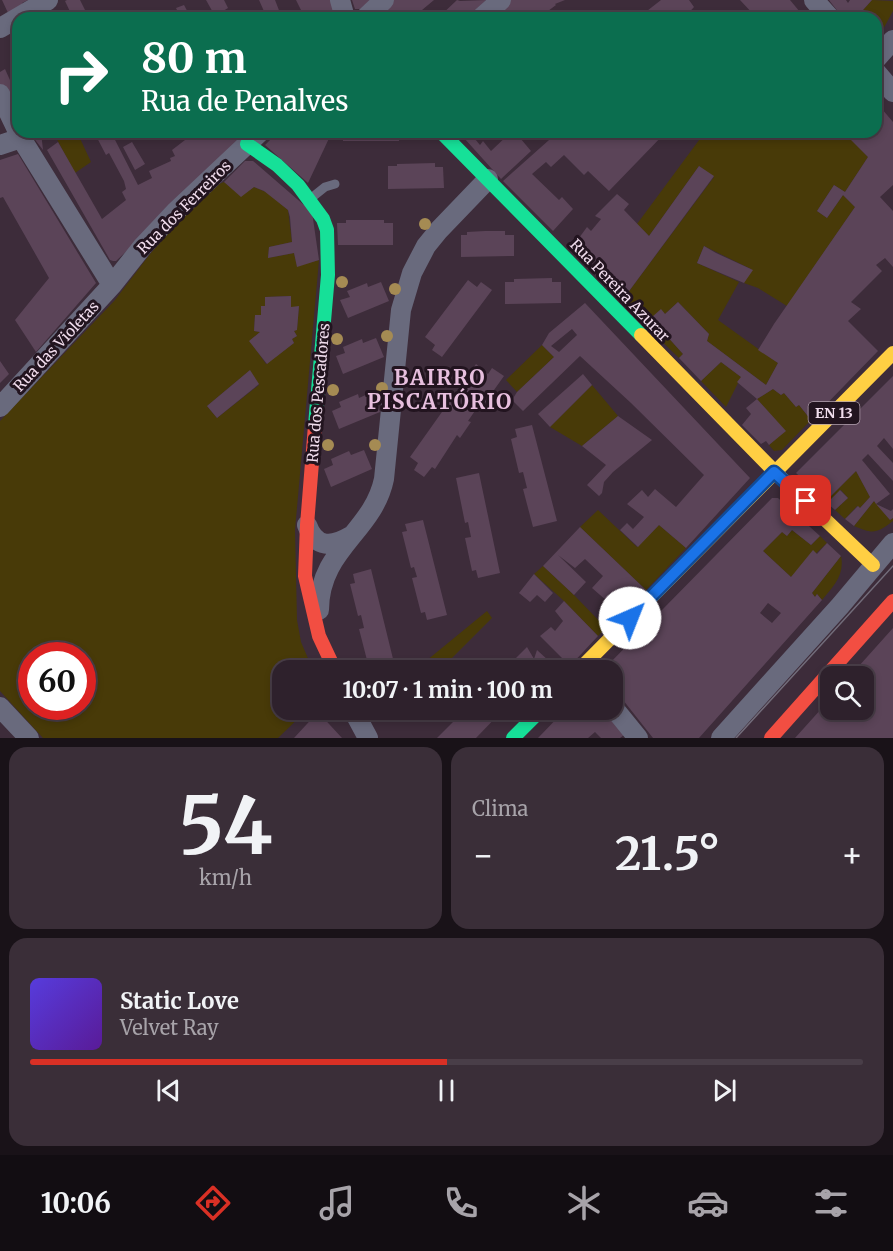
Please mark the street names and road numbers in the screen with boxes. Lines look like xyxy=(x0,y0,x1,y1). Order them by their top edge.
street label: Rua dos Ferreiros xyxy=(133,156,235,258)
street label: Rua Pereira Azurar xyxy=(566,235,674,345)
street label: Rua das Violetas xyxy=(9,297,103,395)
street label: Rua dos Pescadores xyxy=(302,322,334,464)
road number: EN 13 xyxy=(808,402,860,424)

